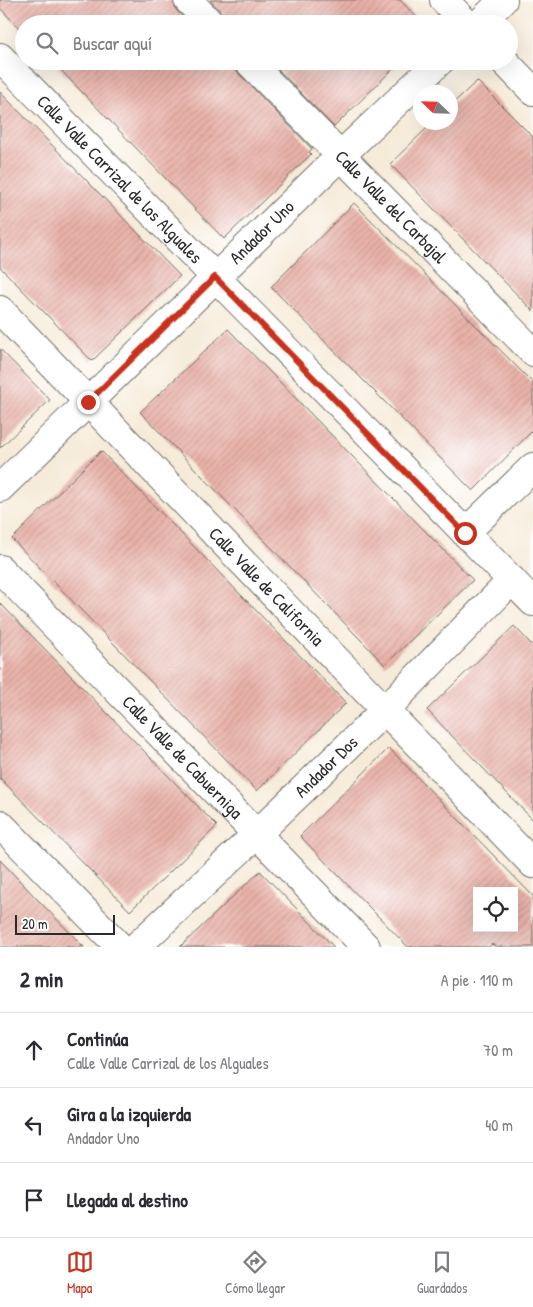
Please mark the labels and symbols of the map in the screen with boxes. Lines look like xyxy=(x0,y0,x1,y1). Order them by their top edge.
north arrow xyxy=(413,85,458,130)
street label: Calle Valle Carrizal de los Alguales xyxy=(32,89,208,269)
street label: Calle Valle del Carbajal xyxy=(330,144,453,269)
street label: Andador Uno xyxy=(224,194,299,269)
route end xyxy=(77,391,100,414)
street label: Calle Valle de California xyxy=(203,521,330,651)
route start xyxy=(454,522,477,545)
street label: Calle Valle de Cabuerniga xyxy=(117,689,248,824)
street label: Andador Dos xyxy=(289,730,363,803)
scale bar xyxy=(15,912,115,935)

